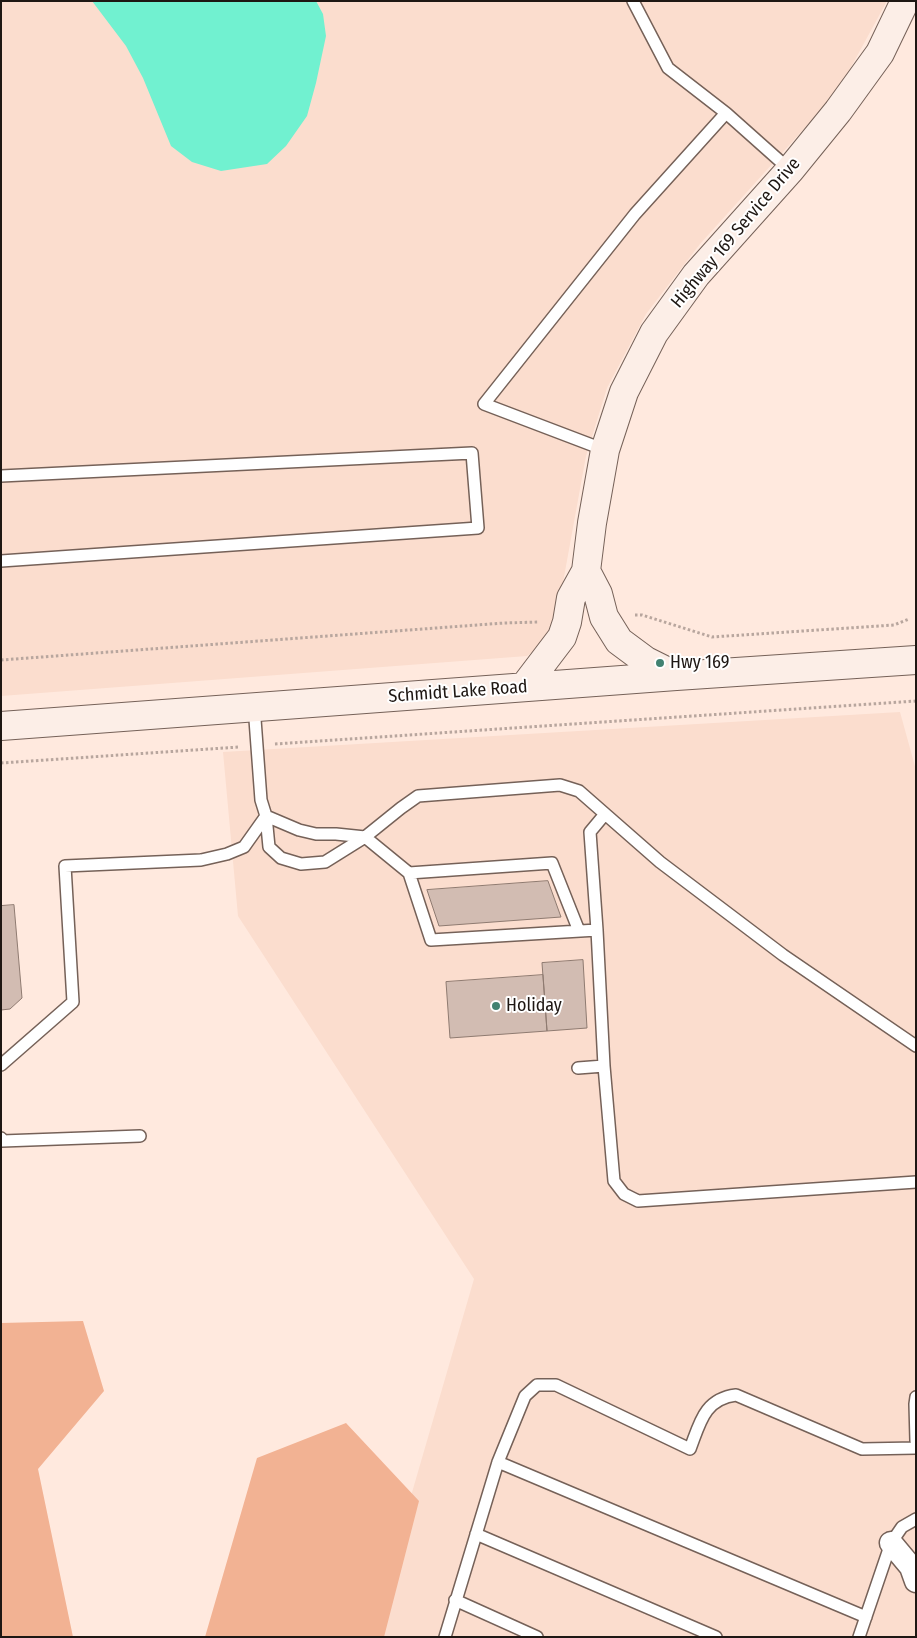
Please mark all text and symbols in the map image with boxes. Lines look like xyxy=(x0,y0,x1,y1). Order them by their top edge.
street label: Highway 169 Service Drive xyxy=(667,153,805,313)
place label: Hwy 169 xyxy=(670,652,729,674)
marker: Hwy 169 xyxy=(654,657,666,669)
street label: Schmidt Lake Road xyxy=(388,676,528,708)
place label: Holiday xyxy=(506,995,562,1017)
marker: Holiday xyxy=(490,1000,502,1012)

